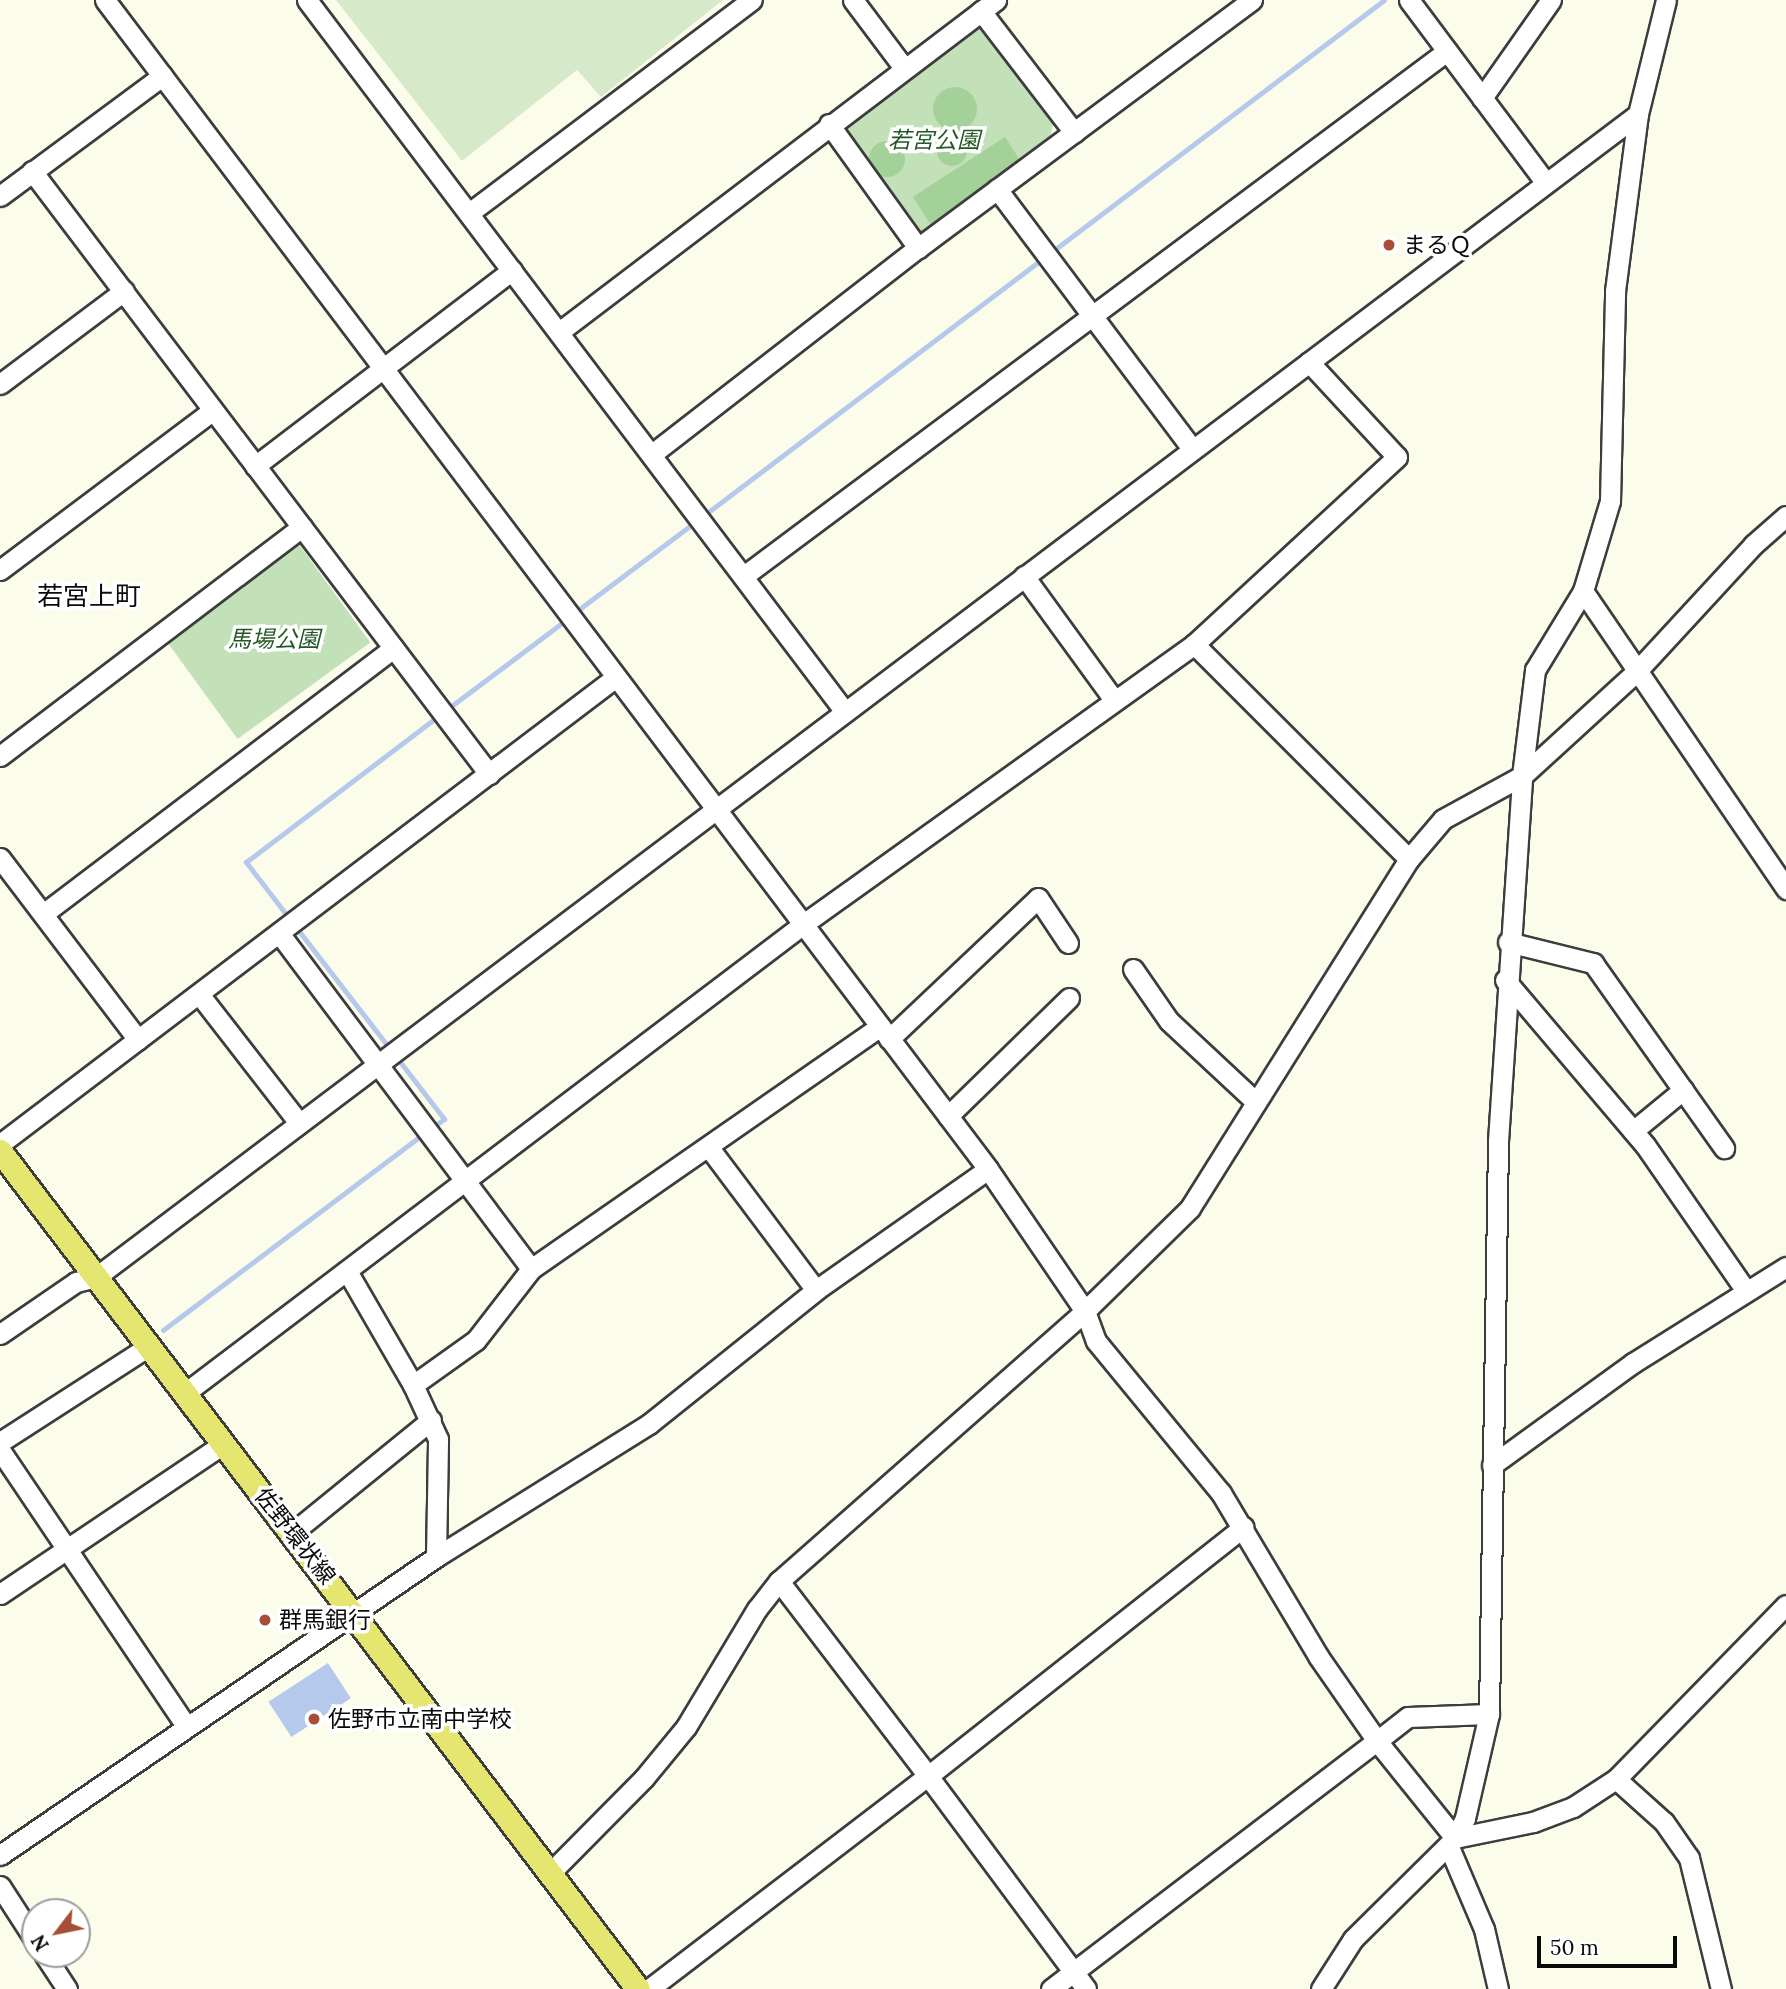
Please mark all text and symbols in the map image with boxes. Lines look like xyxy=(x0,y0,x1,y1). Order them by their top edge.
park label: 若宮公園 xyxy=(888,126,980,154)
place label: まるＱ xyxy=(1403,231,1472,259)
marker: まるＱ xyxy=(1381,237,1397,253)
district label: 若宮上町 xyxy=(37,580,141,612)
park label: 馬場公園 xyxy=(228,625,320,653)
street label: 佐野環状線 xyxy=(249,1482,341,1590)
place label: 群馬銀行 xyxy=(279,1606,371,1634)
marker: 群馬銀行 xyxy=(257,1612,273,1628)
place label: 佐野市立南中学校 xyxy=(328,1705,512,1733)
marker: 佐野市立南中学校 xyxy=(306,1711,322,1727)
north arrow xyxy=(21,1898,91,1968)
scale bar xyxy=(1541,1923,1681,1967)
text: N xyxy=(26,1930,54,1956)
text: 50 m xyxy=(1550,1934,1599,1961)

